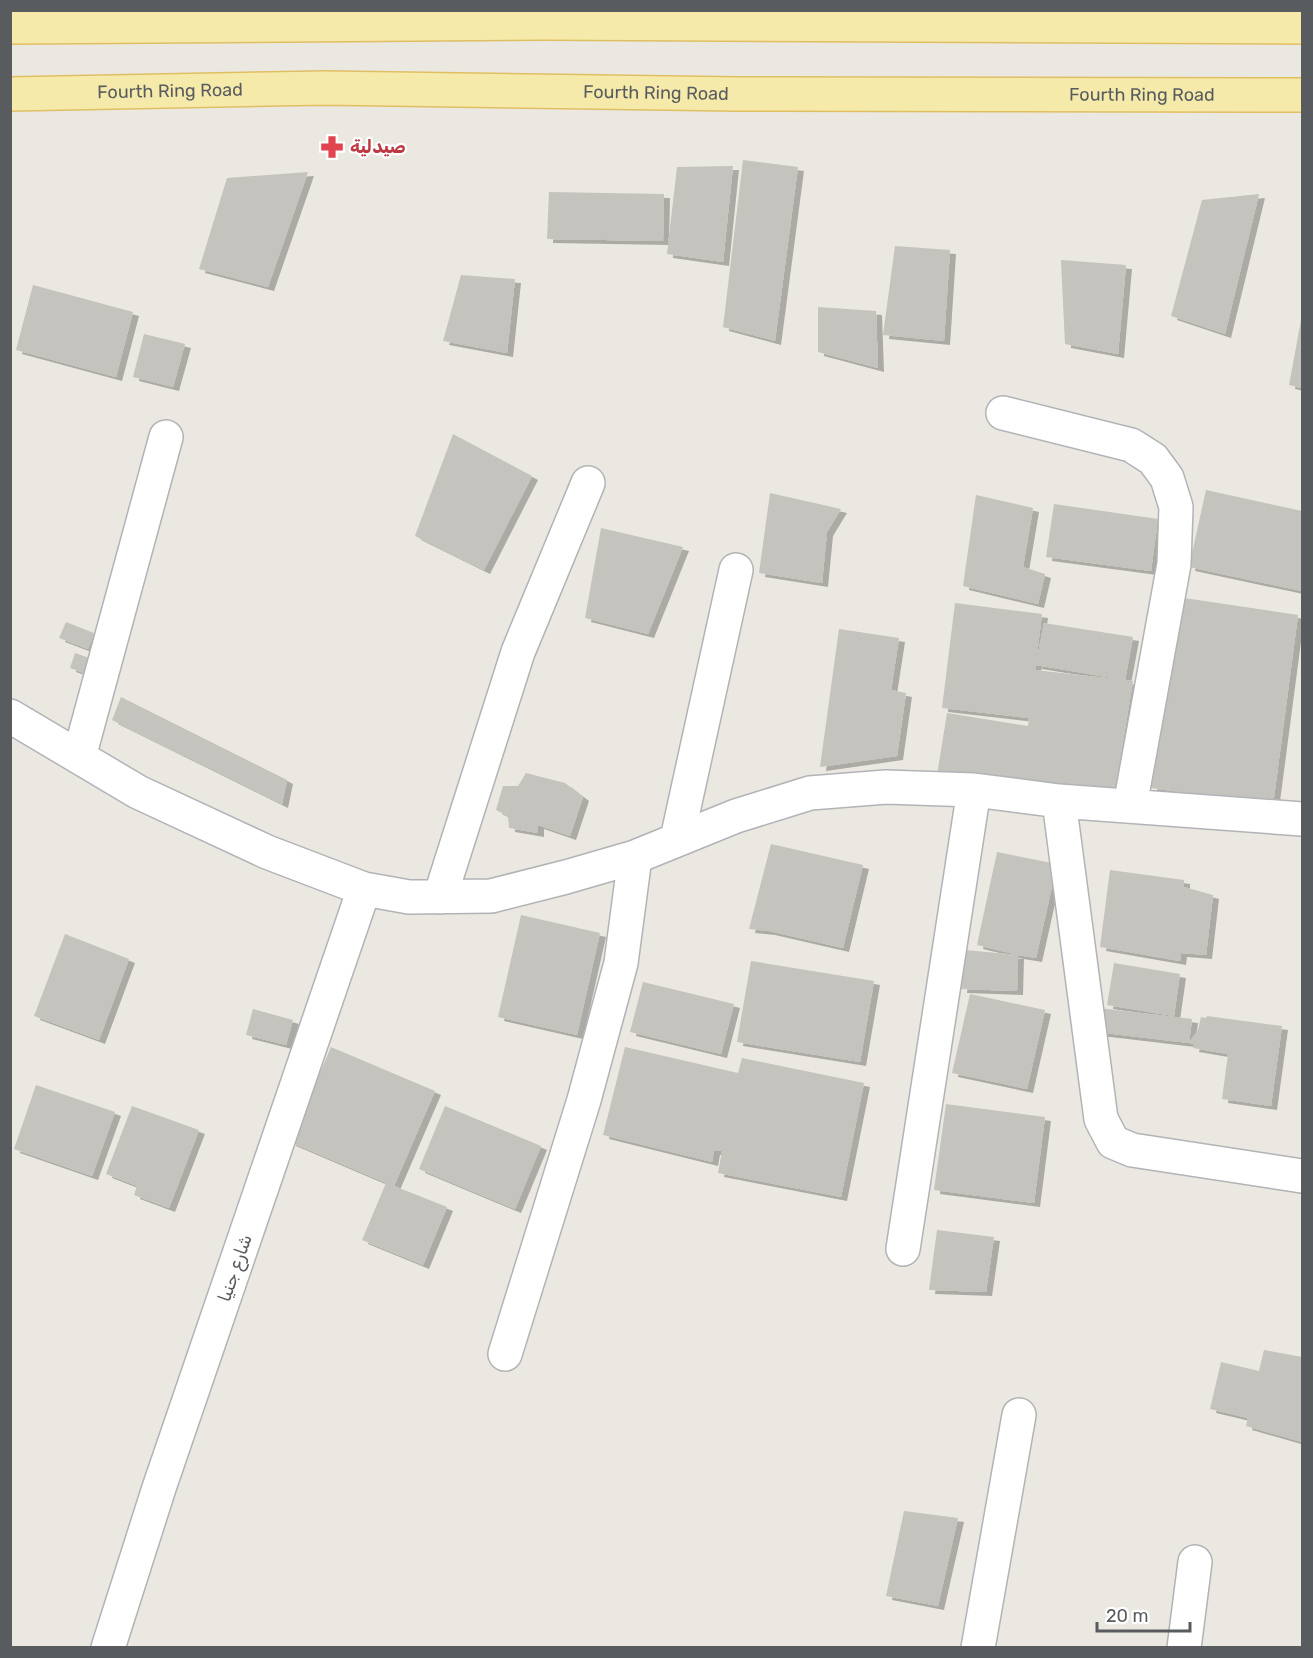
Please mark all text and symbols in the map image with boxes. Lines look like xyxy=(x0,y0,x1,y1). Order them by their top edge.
street label: Fourth Ring Road xyxy=(97,79,243,103)
street label: Fourth Ring Road xyxy=(583,81,729,105)
street label: Fourth Ring Road xyxy=(1069,84,1215,106)
pharmacy icon: صيدلية xyxy=(319,134,345,160)
place label: صيدلية xyxy=(350,136,406,158)
street label: شارع جنيا xyxy=(213,1231,258,1305)
scale bar xyxy=(1097,1595,1190,1633)
text: 20 m xyxy=(1106,1605,1148,1627)

